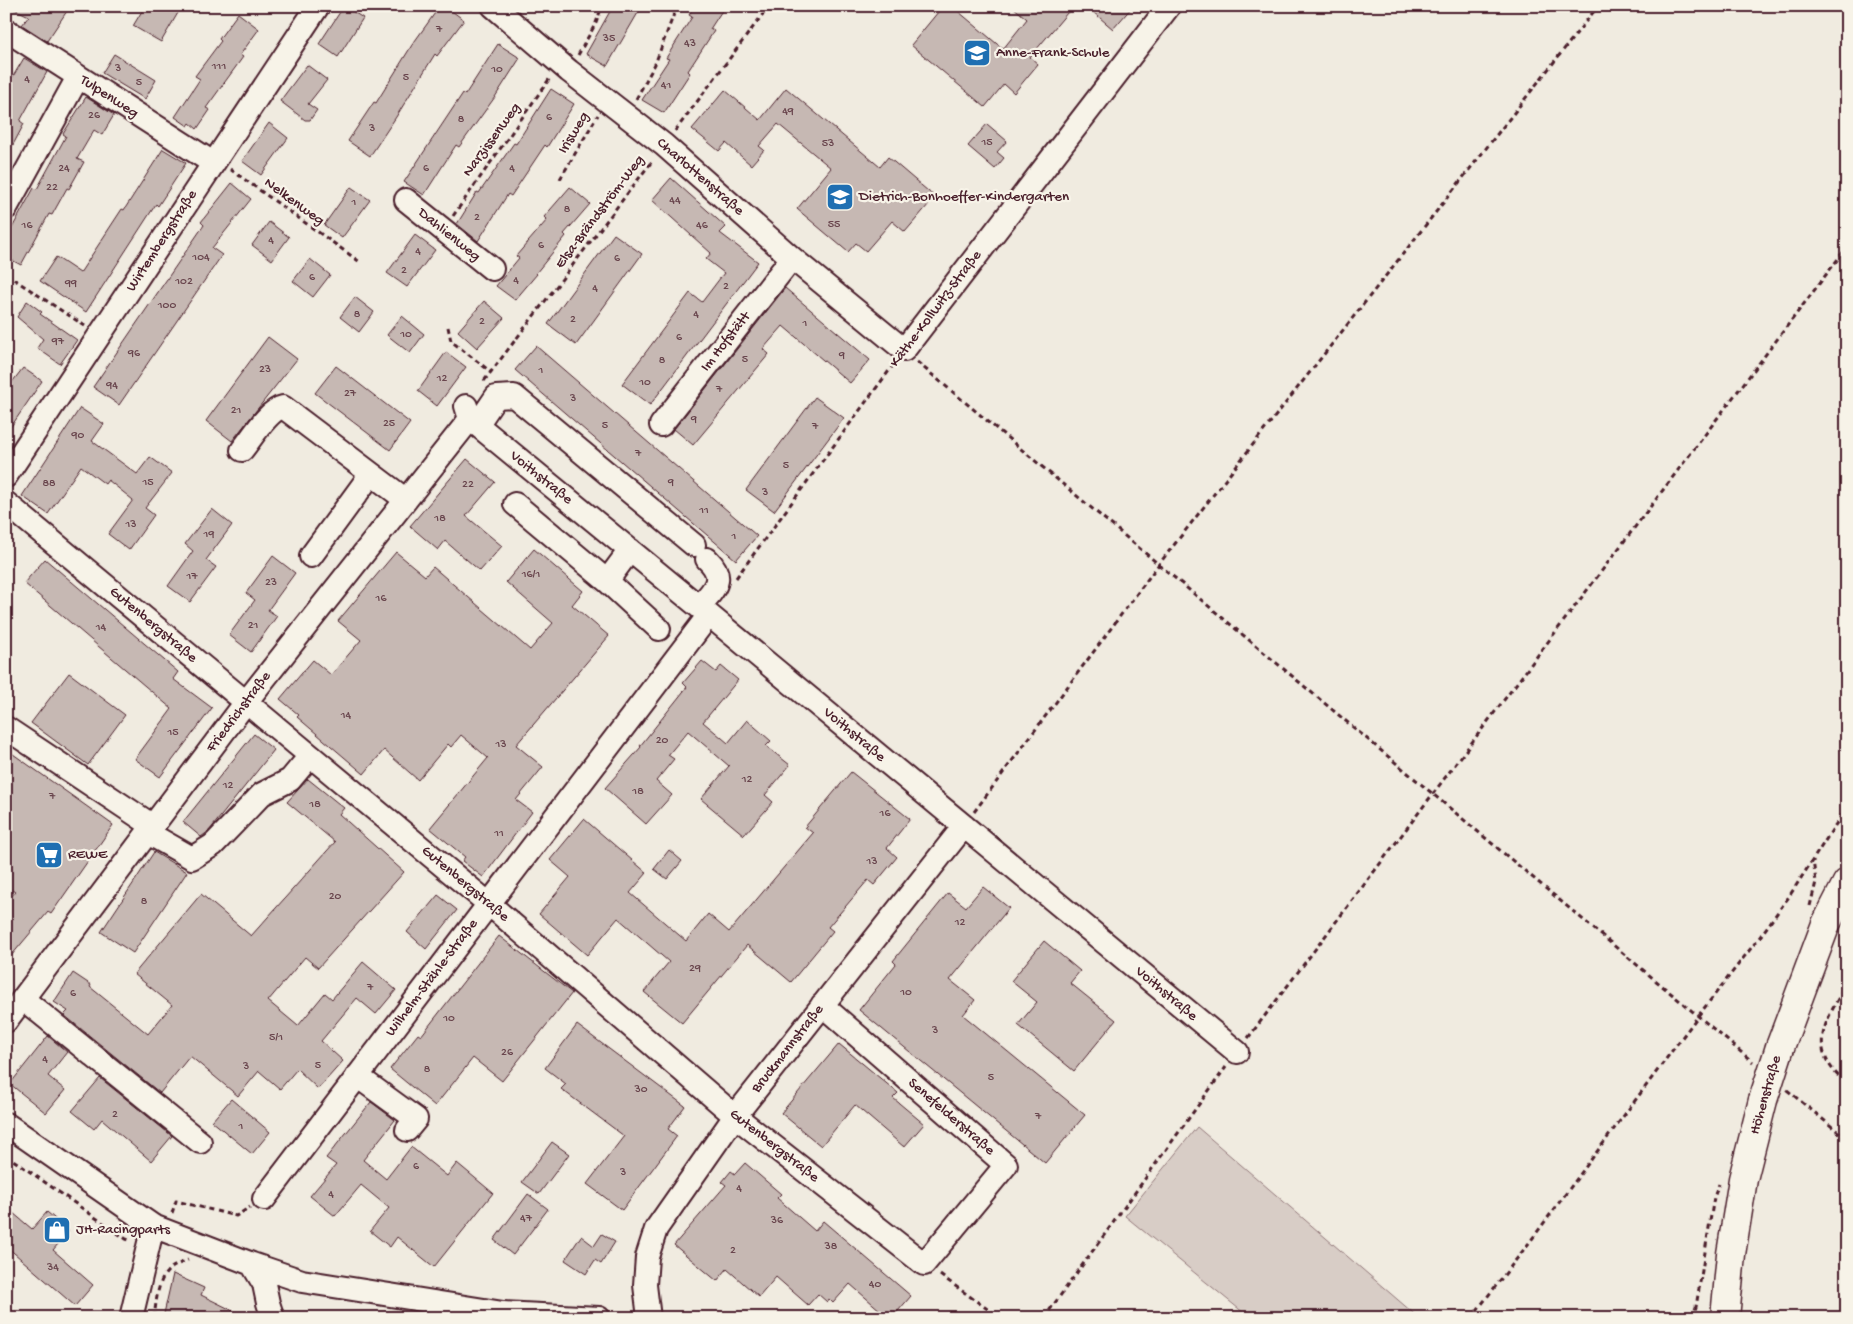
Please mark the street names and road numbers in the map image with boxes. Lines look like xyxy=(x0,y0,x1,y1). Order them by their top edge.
street label: Tulpenweg xyxy=(75,71,142,123)
street label: Narzissenweg xyxy=(459,99,525,181)
street label: Irisweg xyxy=(555,109,593,157)
street label: Charlottenstraße xyxy=(653,134,748,220)
street label: Elsa-Brändström-Weg xyxy=(551,152,649,272)
street label: Nelkenweg xyxy=(260,174,328,230)
street label: Wirtembergstraße xyxy=(122,187,202,295)
street label: Dahlienweg xyxy=(413,204,484,266)
street label: Käthe-Kollwitz-Straße xyxy=(886,247,986,371)
street label: Im Hofstätt xyxy=(697,307,756,376)
street label: Voithstraße xyxy=(505,447,576,509)
street label: Gutenbergstraße xyxy=(105,583,201,667)
street label: Friedrichstraße xyxy=(202,668,275,757)
street label: Voithstraße xyxy=(818,703,889,766)
street label: Gutenbergstraße xyxy=(417,842,513,926)
street label: Wilhelm-Stähle-Straße xyxy=(382,915,482,1040)
street label: Voithstraße xyxy=(1130,962,1201,1025)
street label: Bruckmannstraße xyxy=(747,1001,828,1098)
street label: Höhenstraße xyxy=(1746,1053,1786,1137)
street label: Senefelderstraße xyxy=(904,1074,998,1160)
street label: Gutenbergstraße xyxy=(725,1105,823,1187)

